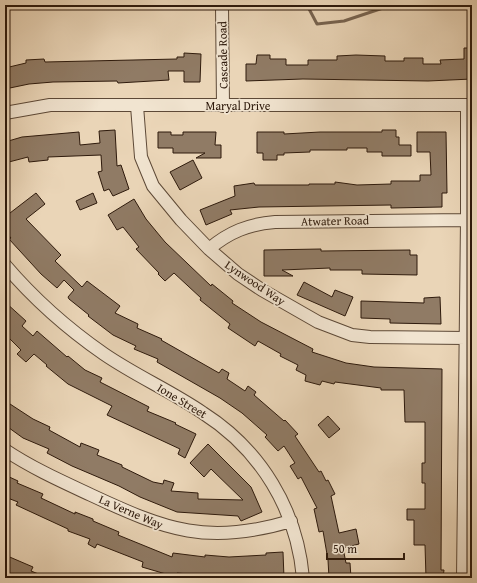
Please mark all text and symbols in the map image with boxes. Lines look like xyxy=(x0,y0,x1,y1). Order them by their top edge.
street label: Cascade Road xyxy=(213,20,232,89)
street label: Maryal Drive xyxy=(206,97,271,114)
street label: Atwater Road xyxy=(301,211,370,230)
street label: Lynwood Way xyxy=(222,256,289,309)
street label: Ione Street xyxy=(154,379,211,422)
street label: La Verne Way xyxy=(96,490,166,533)
scale bar xyxy=(327,535,404,561)
text: 50 m xyxy=(333,540,357,557)

